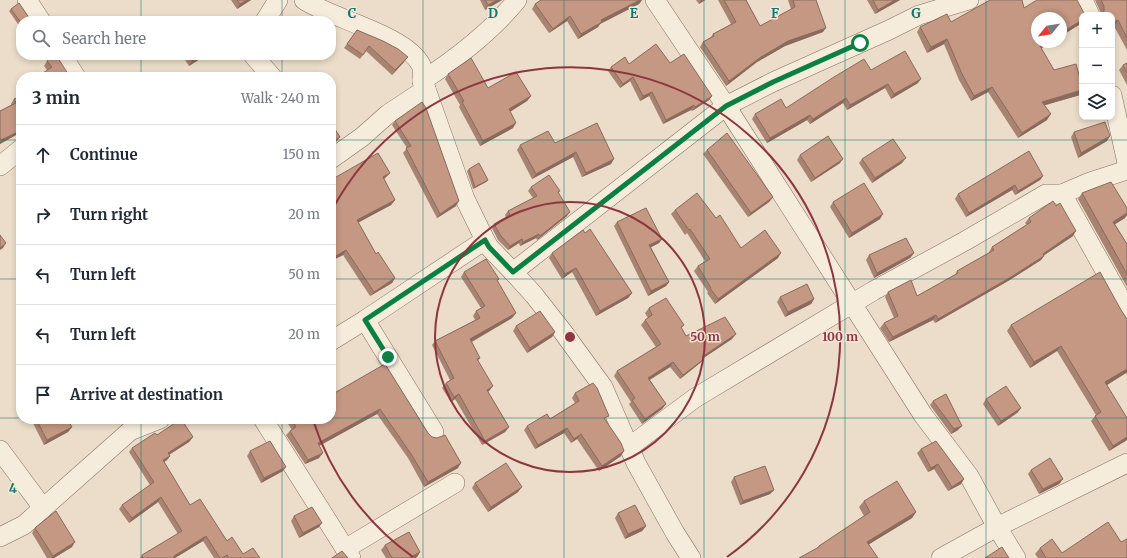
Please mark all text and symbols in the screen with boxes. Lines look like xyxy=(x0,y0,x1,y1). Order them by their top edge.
text: C xyxy=(348,5,357,22)
text: D xyxy=(488,5,498,22)
text: E xyxy=(630,5,639,22)
text: F xyxy=(771,5,779,22)
text: G xyxy=(911,5,921,22)
north arrow xyxy=(1031,12,1067,48)
map controls xyxy=(1079,12,1115,120)
button: + xyxy=(1079,12,1115,48)
search box xyxy=(16,16,336,60)
icon: search xyxy=(30,27,52,49)
text: Search here xyxy=(62,29,146,48)
route start xyxy=(851,34,869,52)
button: − xyxy=(1079,48,1115,84)
button: layers xyxy=(1079,84,1115,120)
text: 3 min xyxy=(32,87,80,109)
text: Walk · 240 m xyxy=(241,90,320,107)
icon: ahead xyxy=(32,144,54,166)
text: Continue xyxy=(70,145,138,164)
text: 150 m xyxy=(283,146,320,163)
icon: right xyxy=(32,204,54,226)
text: Turn right xyxy=(70,205,148,224)
text: 20 m xyxy=(288,206,320,223)
icon: left xyxy=(32,264,54,286)
text: Turn left xyxy=(70,265,136,284)
text: 50 m xyxy=(288,266,320,283)
icon: left xyxy=(32,324,54,346)
text: Turn left xyxy=(70,325,136,344)
text: 20 m xyxy=(288,326,320,343)
text: 50 m xyxy=(690,329,720,344)
text: 100 m xyxy=(822,329,858,344)
centre of rings xyxy=(563,330,577,344)
route end xyxy=(379,348,397,366)
icon: arrive xyxy=(32,384,54,406)
text: Arrive at destination xyxy=(70,385,223,404)
text: 4 xyxy=(9,480,18,497)

